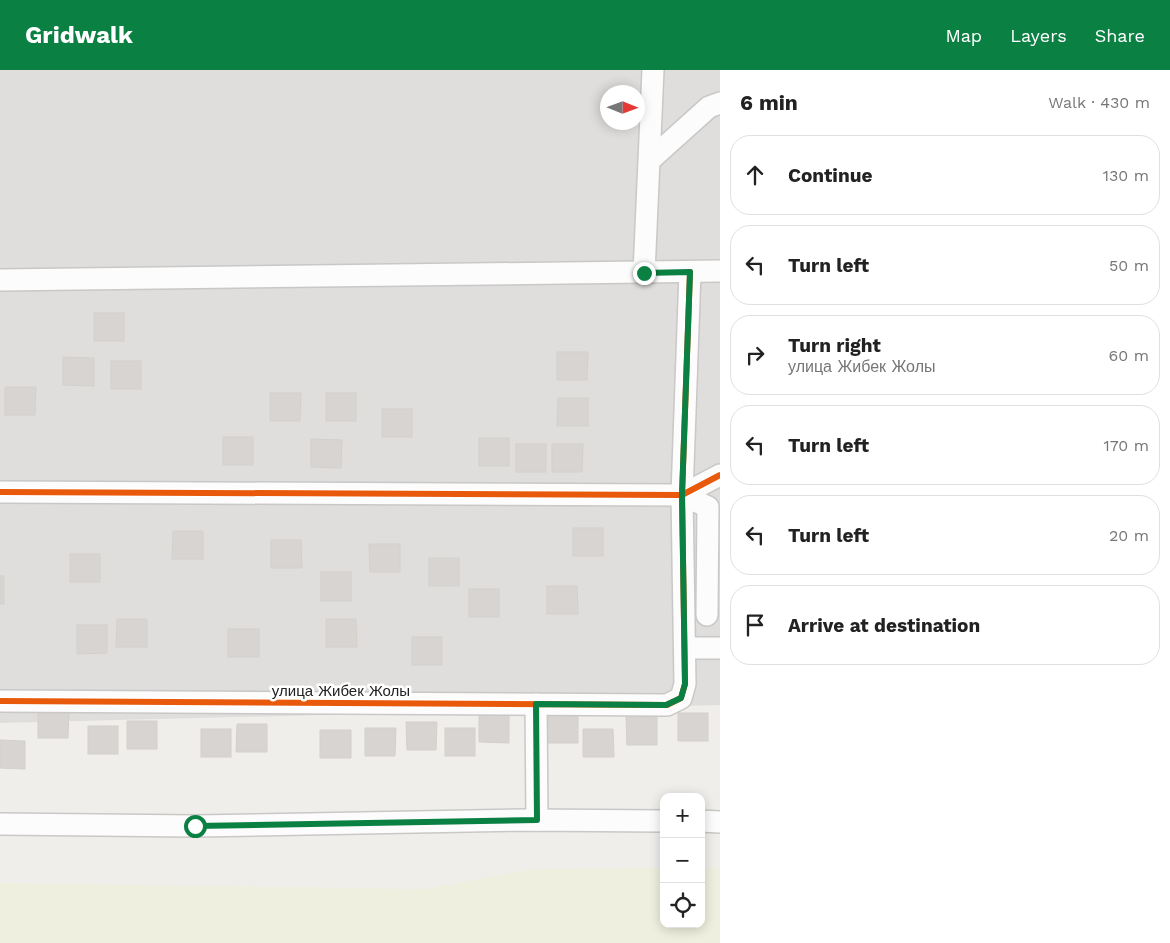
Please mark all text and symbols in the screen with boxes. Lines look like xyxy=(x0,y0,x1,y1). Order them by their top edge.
text: Gridwalk xyxy=(25,21,133,49)
text: Map xyxy=(945,25,982,46)
text: Layers xyxy=(1010,25,1067,46)
text: Share xyxy=(1095,25,1145,46)
north arrow xyxy=(600,85,645,130)
text: 6 min xyxy=(740,90,798,115)
text: Walk · 430 m xyxy=(1048,93,1150,112)
icon: ahead xyxy=(741,161,769,189)
text: Continue xyxy=(788,164,872,187)
text: 130 m xyxy=(1103,166,1149,185)
icon: left xyxy=(741,251,769,279)
text: Turn left xyxy=(788,254,869,277)
text: 50 m xyxy=(1109,256,1149,275)
route end xyxy=(633,262,656,285)
text: Turn right xyxy=(788,334,881,357)
icon: right xyxy=(741,341,769,369)
text: 60 m xyxy=(1109,346,1149,365)
text: улица Жибек Жолы xyxy=(788,357,935,376)
icon: left xyxy=(741,431,769,459)
text: Turn left xyxy=(788,434,869,457)
text: 170 m xyxy=(1103,436,1149,455)
icon: left xyxy=(741,521,769,549)
text: Turn left xyxy=(788,524,869,547)
text: 20 m xyxy=(1109,526,1149,545)
icon: arrive xyxy=(741,611,769,639)
text: Arrive at destination xyxy=(788,614,980,637)
street label: улица Жибек Жолы xyxy=(272,682,410,700)
map controls xyxy=(660,793,705,928)
button: + xyxy=(660,793,705,838)
route start xyxy=(184,815,207,838)
button: − xyxy=(660,838,705,883)
button: locate xyxy=(660,883,705,928)

